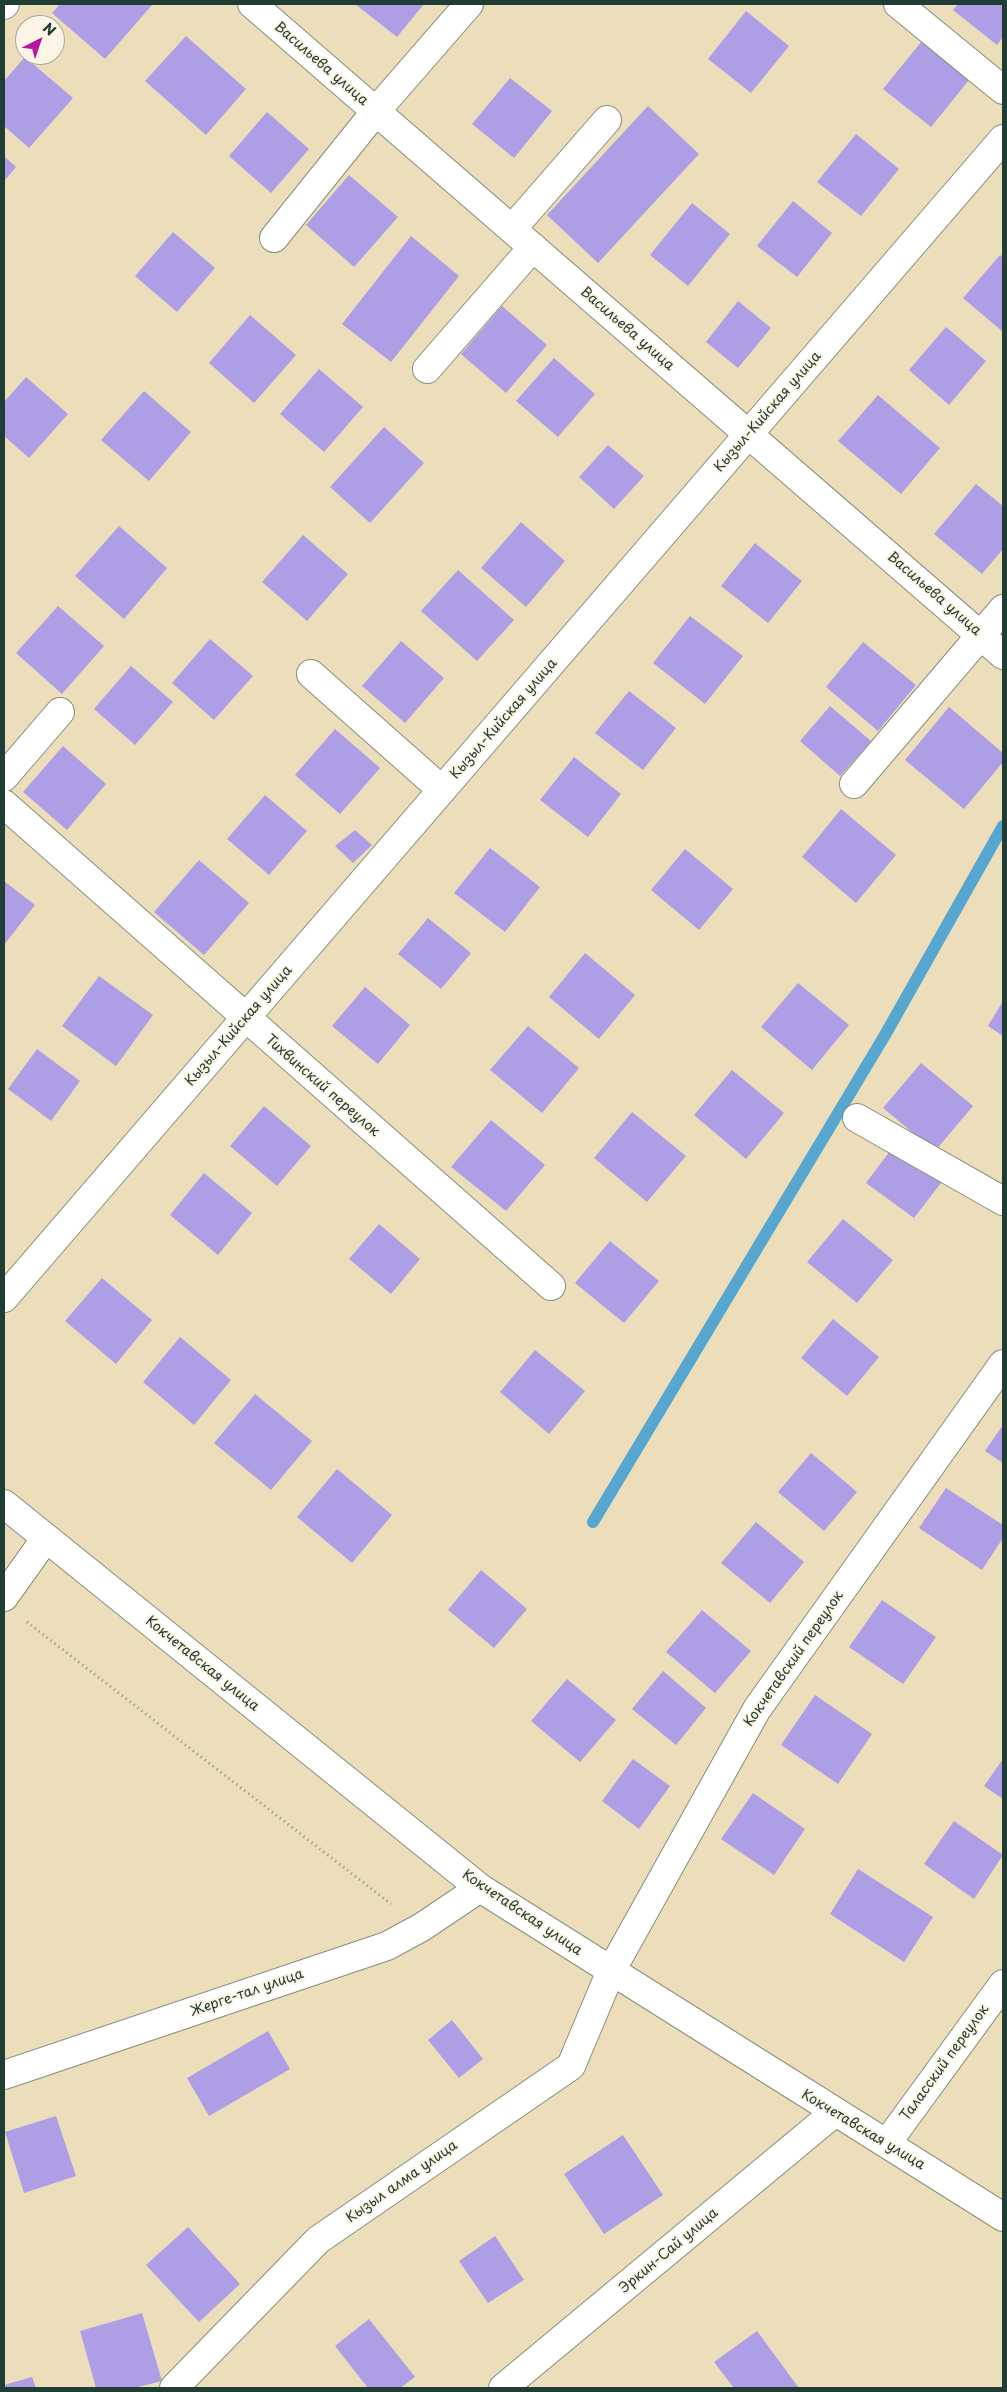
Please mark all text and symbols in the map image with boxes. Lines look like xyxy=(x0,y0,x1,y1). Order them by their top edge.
north arrow xyxy=(15,15,65,65)
text: N xyxy=(38,17,61,41)
street label: Васильева улица xyxy=(271,19,371,109)
street label: Васильева улица xyxy=(577,284,677,374)
street label: Кызыл-Кийская улица xyxy=(711,348,825,476)
street label: Васильева улица xyxy=(884,549,984,639)
street label: Кызыл-Кийская улица xyxy=(447,655,561,783)
street label: Кызыл-Кийская улица xyxy=(182,962,296,1090)
street label: Тихвинский переулок xyxy=(261,1032,383,1140)
street label: Кокчетавский переулок xyxy=(741,1588,847,1730)
street label: Кокчетавская улица xyxy=(142,1613,262,1715)
street label: Кокчетавская улица xyxy=(459,1867,585,1959)
street label: Жерге-тал улица xyxy=(188,1966,306,2020)
street label: Таласский переулок xyxy=(897,2002,993,2124)
street label: Кокчетавская улица xyxy=(798,2086,928,2174)
street label: Кызыл алма улица xyxy=(343,2137,461,2227)
street label: Эркин-Сай улица xyxy=(616,2205,722,2297)

